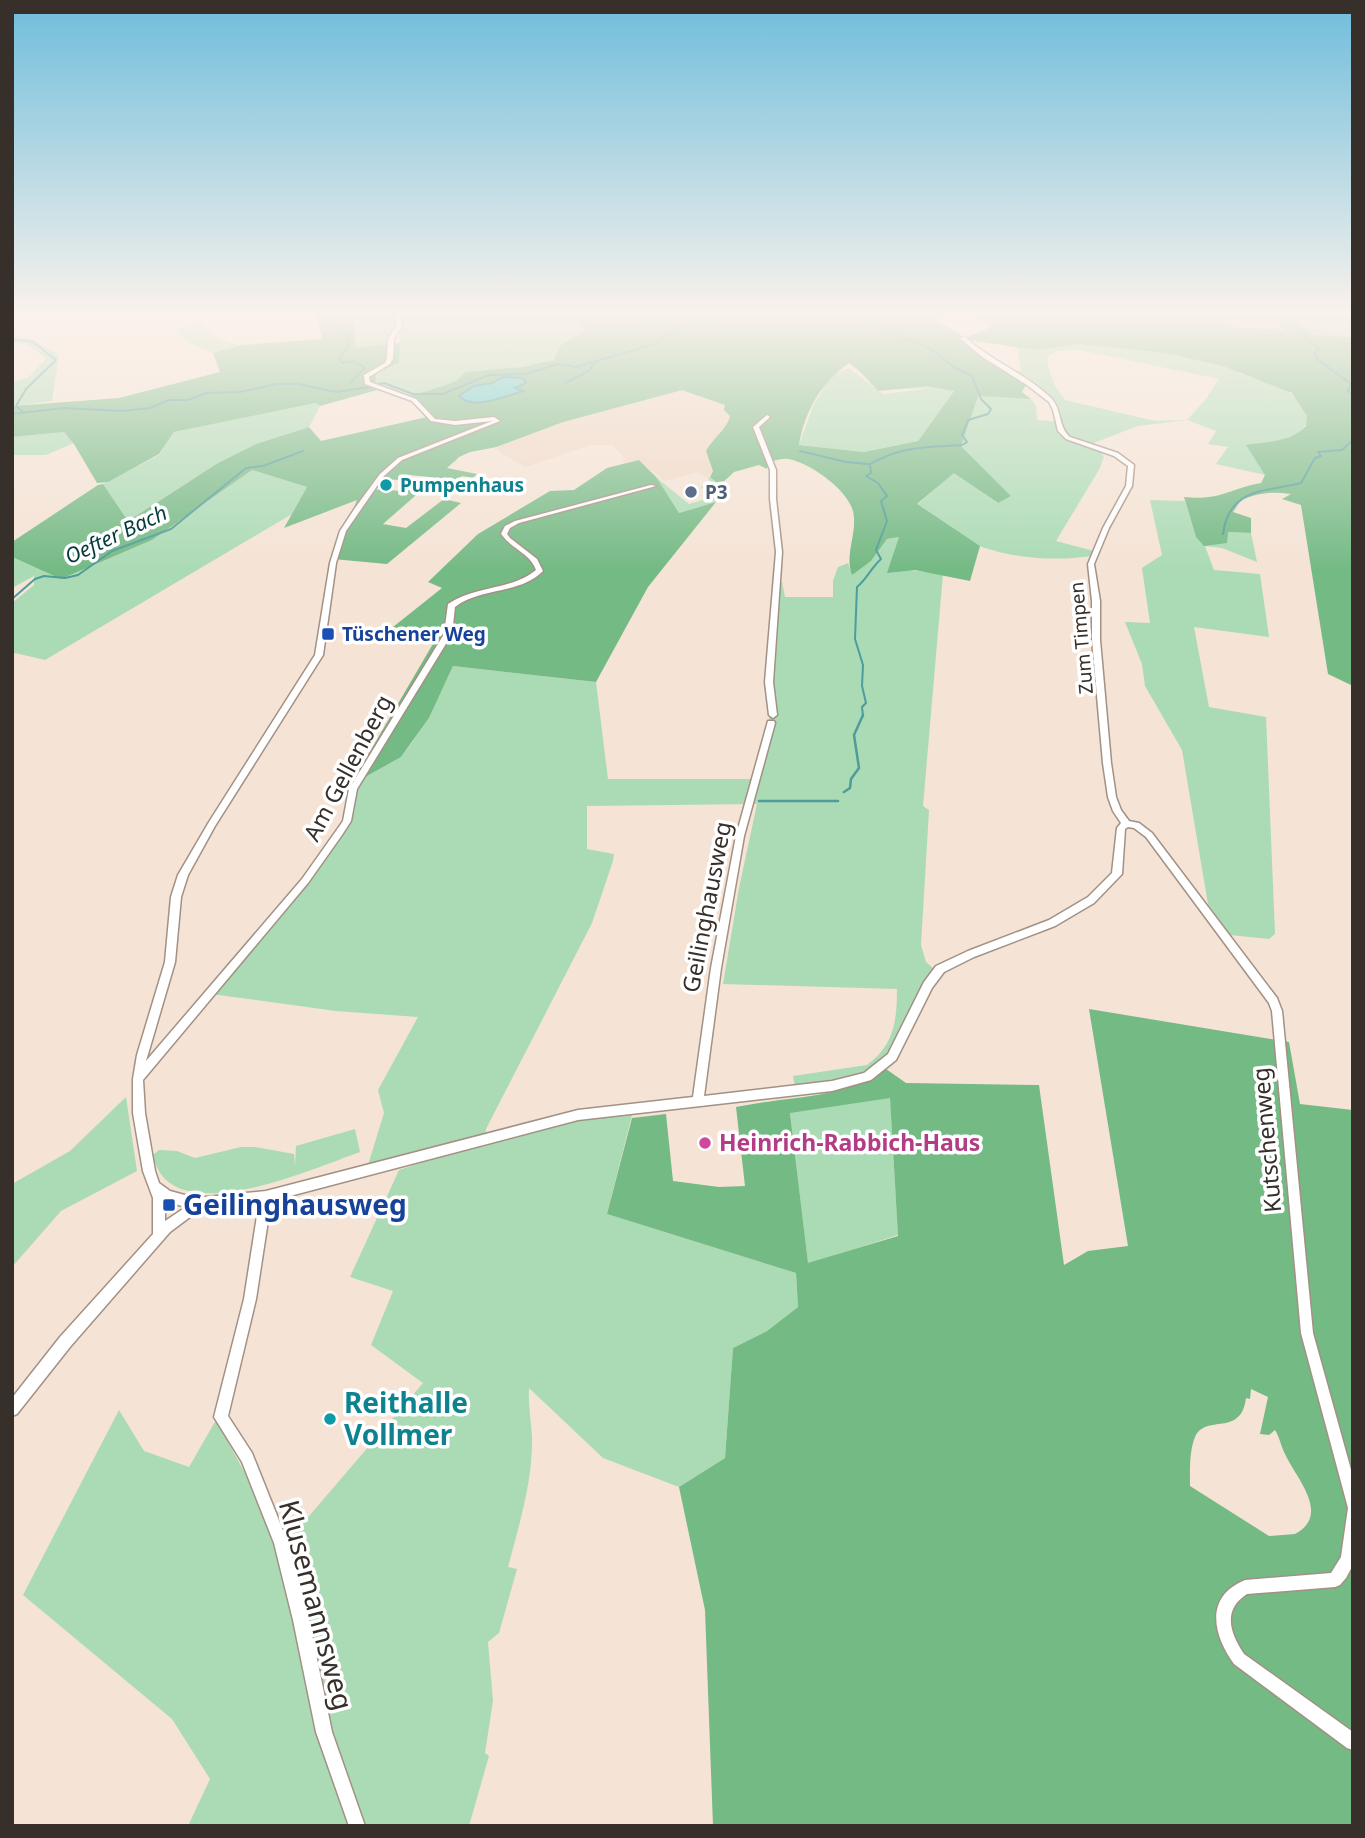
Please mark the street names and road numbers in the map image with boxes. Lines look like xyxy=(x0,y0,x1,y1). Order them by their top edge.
street label: Zum Timpen xyxy=(1063,581,1099,695)
street label: Am Gellenberg xyxy=(295,689,399,846)
street label: Geilinghausweg xyxy=(674,819,738,995)
street label: Kutschenweg xyxy=(1244,1066,1288,1214)
street label: Klusemannsweg xyxy=(271,1496,363,1714)

